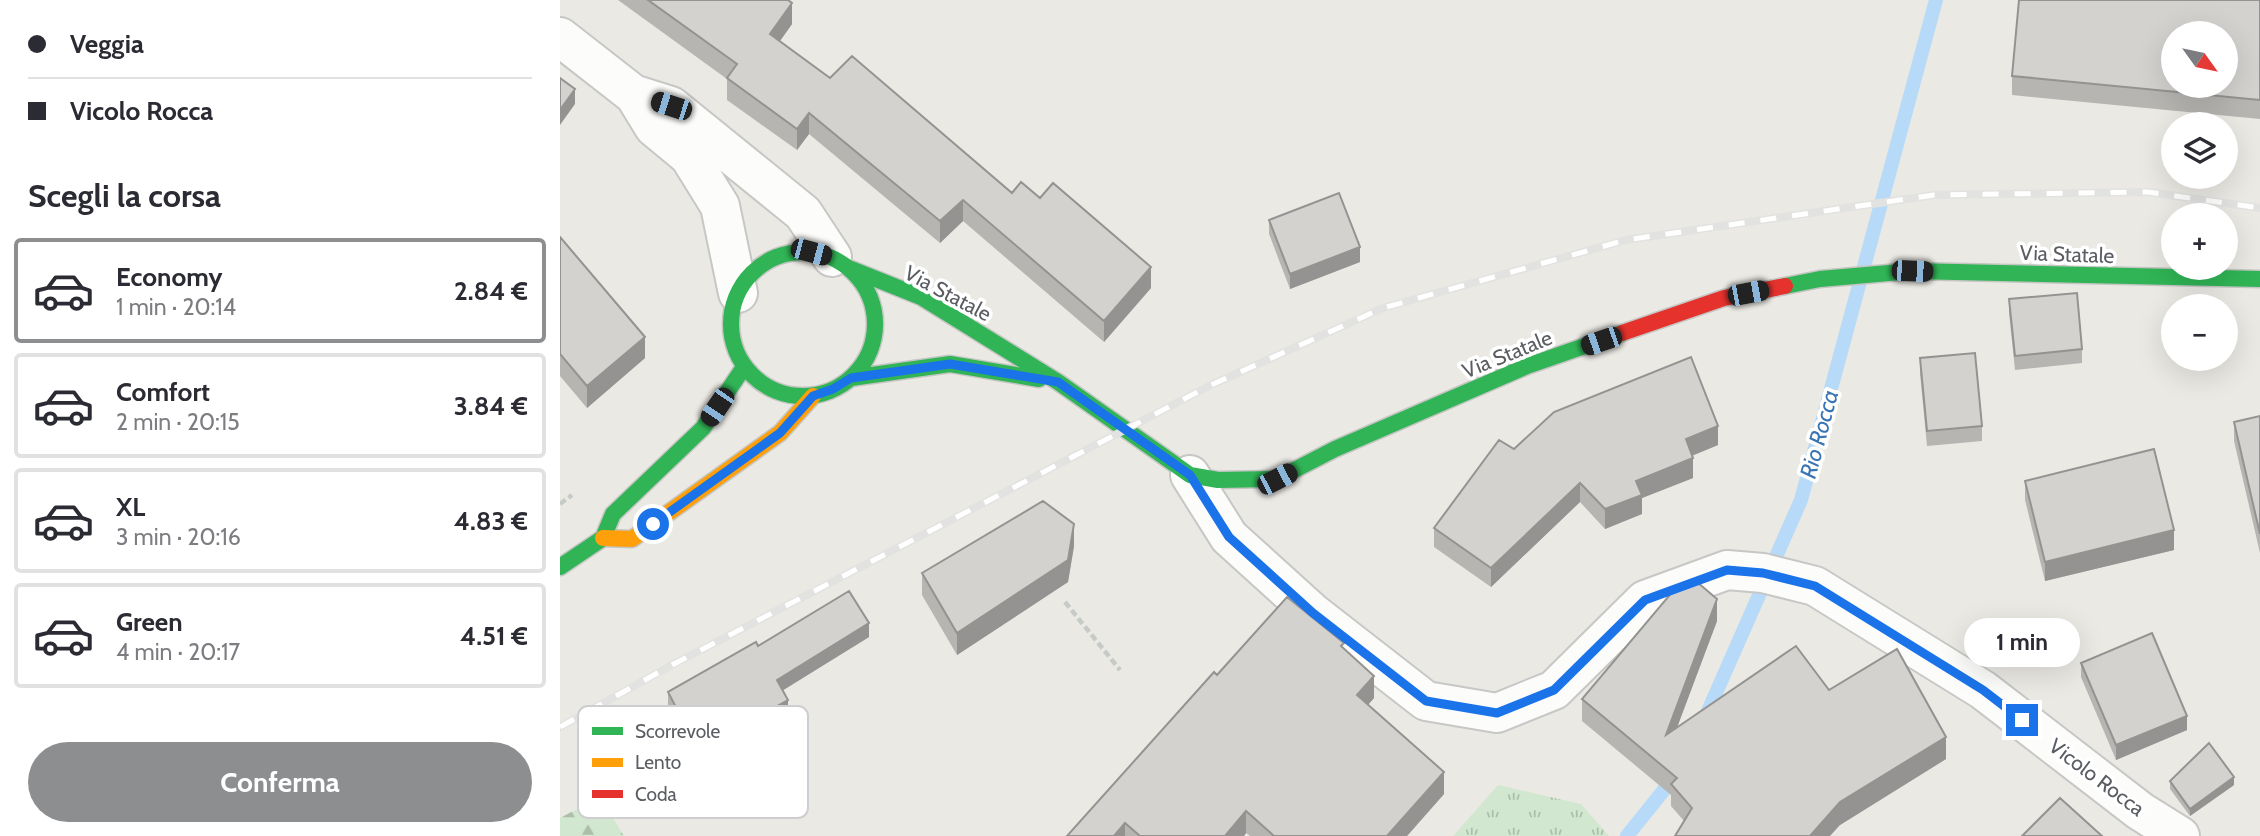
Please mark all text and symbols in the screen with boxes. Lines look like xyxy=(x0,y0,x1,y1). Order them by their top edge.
north arrow xyxy=(2161,21,2238,98)
map controls xyxy=(2161,21,2238,371)
text: Veggia xyxy=(70,28,144,60)
car xyxy=(648,90,695,122)
text: Vicolo Rocca xyxy=(70,95,213,127)
button: layers xyxy=(2161,112,2238,189)
text: Scegli la corsa xyxy=(28,176,221,215)
button: + xyxy=(2161,203,2238,280)
car xyxy=(788,236,835,268)
street label: Via Statale xyxy=(2019,240,2115,268)
icon: car xyxy=(32,259,95,322)
street label: Via Statale xyxy=(900,260,996,326)
car xyxy=(1891,260,1934,282)
text: Economy xyxy=(116,261,222,293)
text: 2.84 € xyxy=(454,275,528,307)
car xyxy=(1726,279,1771,307)
text: 1 min · 20:14 xyxy=(116,293,236,321)
button: − xyxy=(2161,294,2238,371)
car xyxy=(1578,324,1625,358)
street label: Via Statale xyxy=(1458,325,1556,383)
icon: car xyxy=(32,374,95,437)
text: Comfort xyxy=(116,376,210,408)
car xyxy=(697,384,738,430)
water label: Rio Rocca xyxy=(1794,387,1844,481)
text: 3.84 € xyxy=(454,390,528,422)
text: 2 min · 20:15 xyxy=(116,408,240,436)
car xyxy=(1254,460,1301,498)
icon: car xyxy=(32,489,95,552)
text: XL xyxy=(116,491,145,523)
text: 4.83 € xyxy=(454,505,528,537)
route start xyxy=(637,508,669,540)
text: 3 min · 20:16 xyxy=(116,523,241,551)
icon: car xyxy=(32,604,95,667)
text: Green xyxy=(116,606,183,638)
callout: 1 min xyxy=(1964,618,2080,668)
text: 4.51 € xyxy=(460,620,528,652)
text: 1 min xyxy=(1996,628,2048,656)
text: 4 min · 20:17 xyxy=(116,638,240,666)
route end xyxy=(2006,704,2038,736)
legend xyxy=(578,706,808,818)
text: Scorrevole xyxy=(635,720,720,743)
street label: Vicolo Rocca xyxy=(2044,733,2150,821)
button: Conferma xyxy=(28,742,532,822)
text: Lento xyxy=(635,751,681,774)
text: Coda xyxy=(635,783,677,806)

